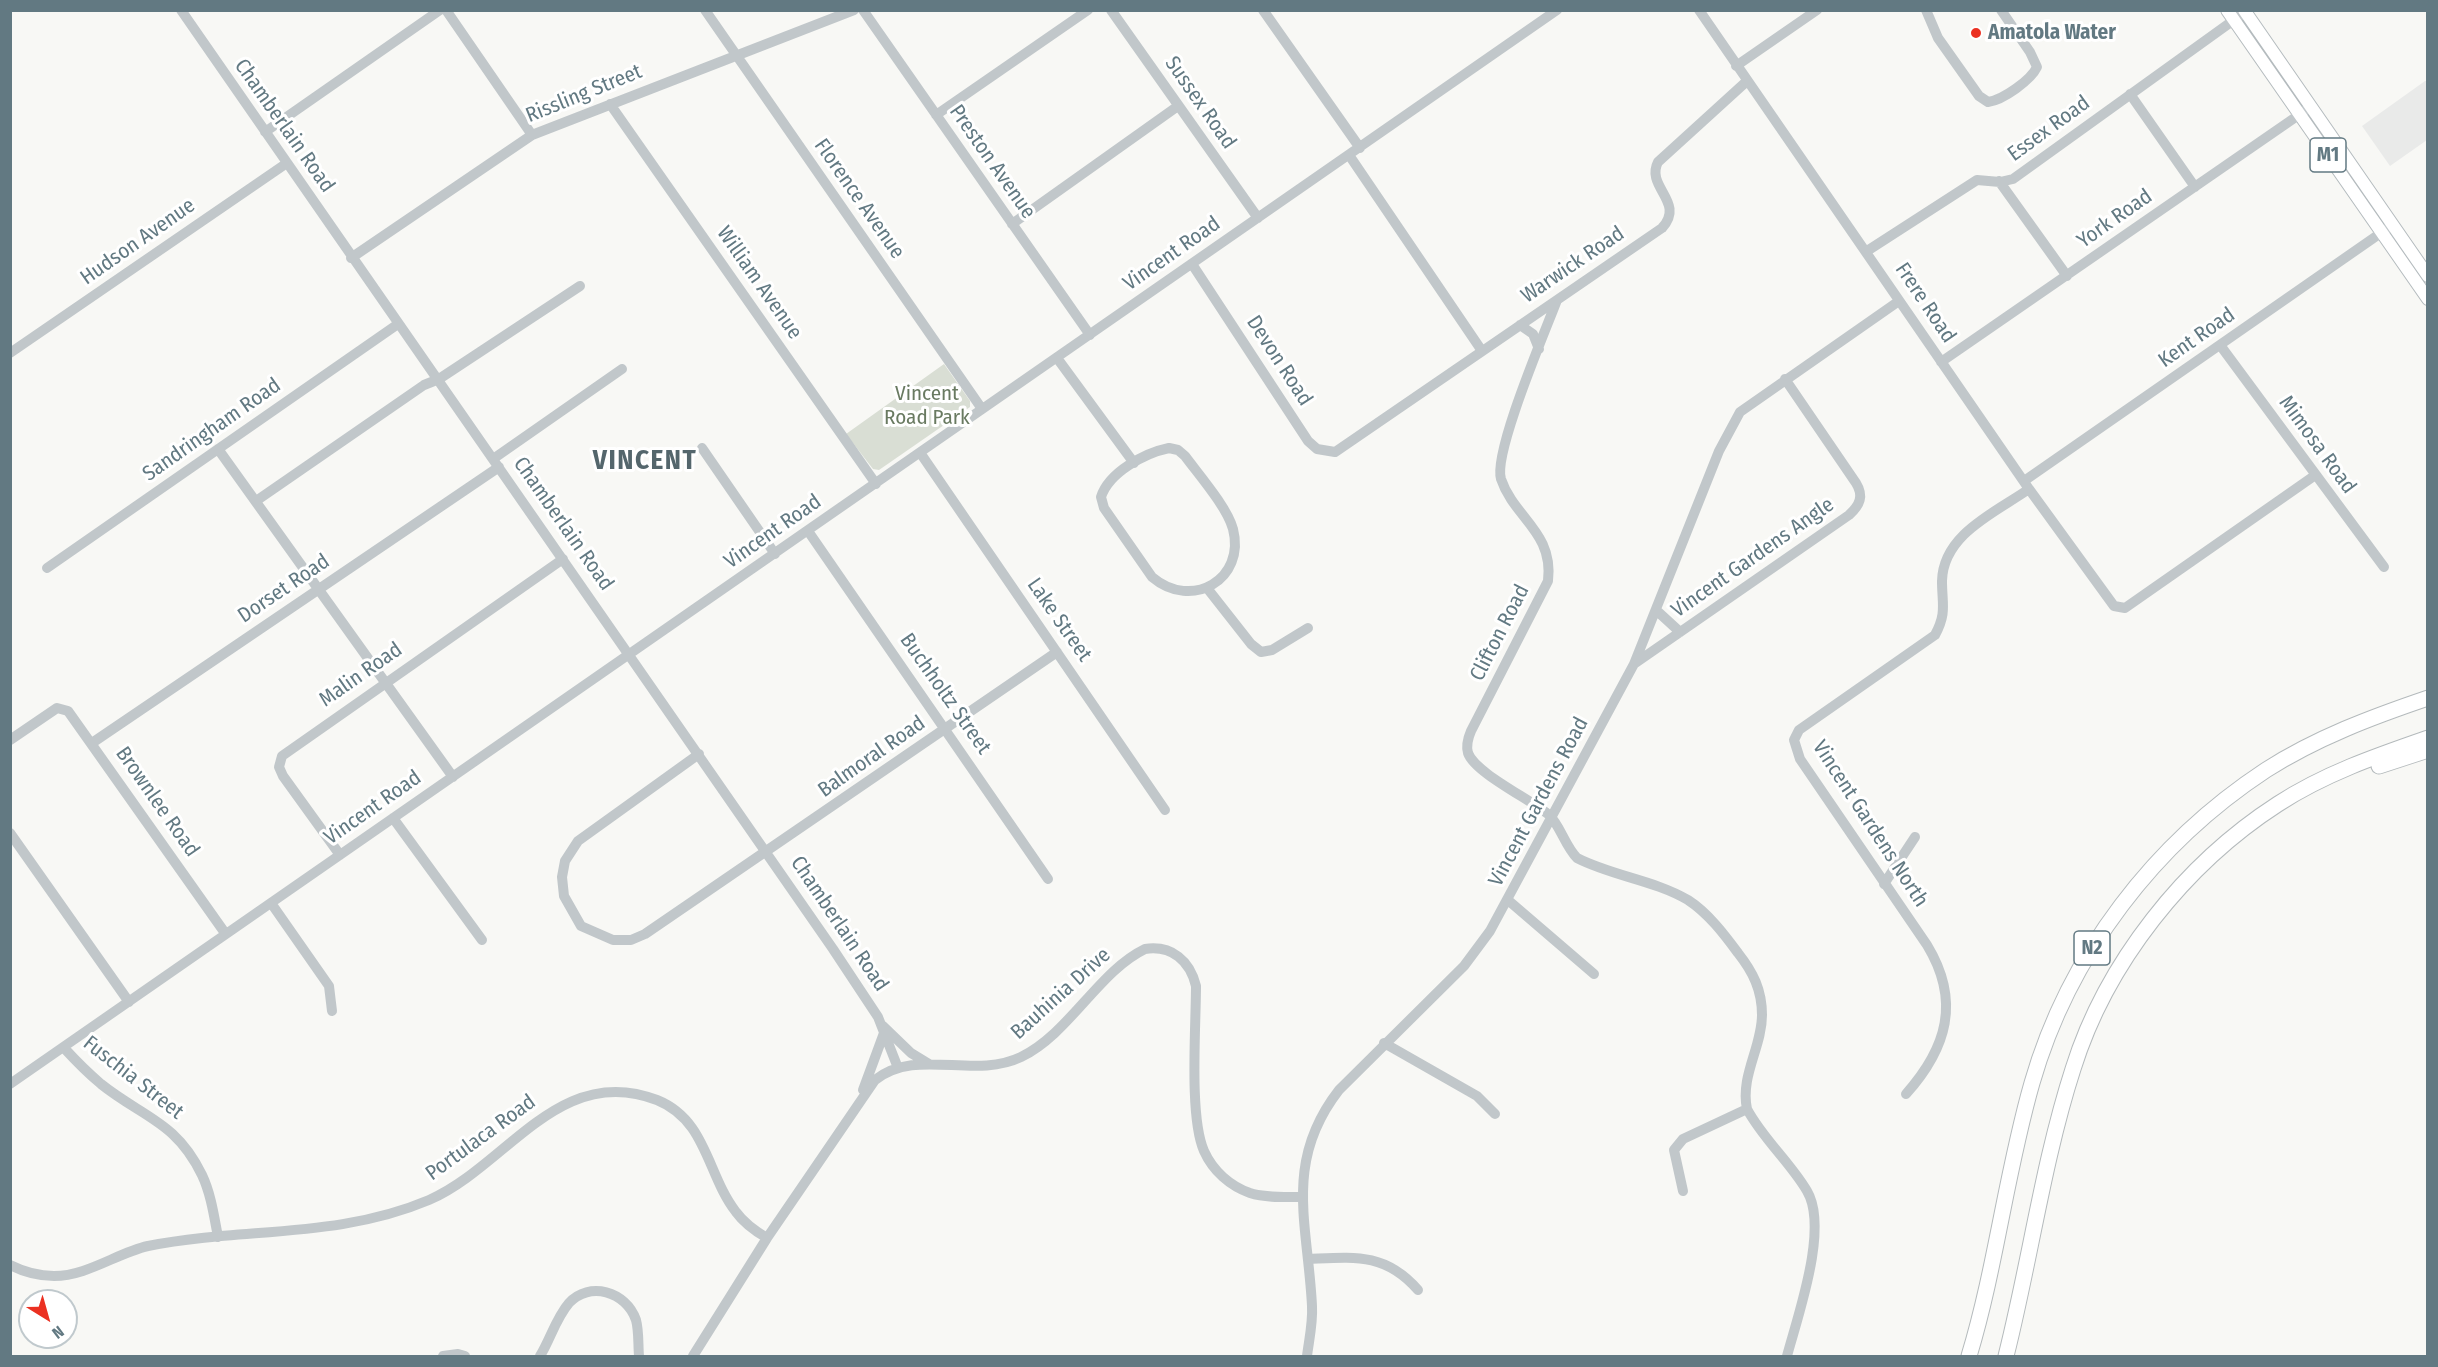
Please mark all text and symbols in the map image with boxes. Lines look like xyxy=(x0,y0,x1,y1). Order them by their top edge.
place label: Amatola Water xyxy=(1988,20,2116,46)
marker: Amatola Water xyxy=(1969,26,1983,40)
street label: Sussex Road xyxy=(1159,52,1241,154)
street label: Chamberlain Road xyxy=(229,54,339,198)
street label: Rissling Street xyxy=(522,59,646,129)
street label: Essex Road xyxy=(2003,91,2095,167)
street label: Preston Avenue xyxy=(943,100,1041,224)
street label: Florence Avenue xyxy=(808,134,910,264)
road number: M1 xyxy=(2310,138,2346,172)
street label: York Road xyxy=(2073,184,2157,254)
street label: Hudson Avenue xyxy=(76,193,200,291)
street label: Vincent Road xyxy=(1119,211,1225,297)
street label: Warwick Road xyxy=(1517,221,1629,309)
street label: William Avenue xyxy=(711,222,807,344)
street label: Frere Road xyxy=(1889,258,1961,348)
street label: Kent Road xyxy=(2154,303,2240,373)
street label: Devon Road xyxy=(1241,311,1317,411)
street label: Sandringham Road xyxy=(138,373,286,487)
park label: Vincent Road Park xyxy=(884,381,970,431)
street label: Mimosa Road xyxy=(2273,391,2361,499)
district label: VINCENT xyxy=(593,445,697,477)
street label: Chamberlain Road xyxy=(508,452,618,596)
street label: Vincent Road xyxy=(720,489,826,575)
street label: Vincent Gardens Angle xyxy=(1667,493,1839,623)
street label: Dorset Road xyxy=(233,549,335,629)
street label: Lake Street xyxy=(1021,573,1097,667)
street label: Clifton Road xyxy=(1465,581,1535,685)
street label: Buchholtz Street xyxy=(894,629,996,759)
street label: Malin Road xyxy=(315,637,407,713)
street label: Balmoral Road xyxy=(814,711,930,803)
street label: Vincent Gardens Road xyxy=(1484,713,1594,891)
street label: Vincent Gardens North xyxy=(1807,736,1933,912)
street label: Brownlee Road xyxy=(110,742,204,862)
street label: Vincent Road xyxy=(320,765,426,851)
street label: Chamberlain Road xyxy=(785,852,893,996)
road number: N2 xyxy=(2074,931,2110,965)
street label: Bauhinia Drive xyxy=(1006,943,1116,1045)
street label: Fuschia Street xyxy=(78,1031,188,1125)
street label: Portulaca Road xyxy=(421,1090,541,1186)
north arrow xyxy=(18,1289,78,1349)
text: N xyxy=(48,1322,67,1343)

